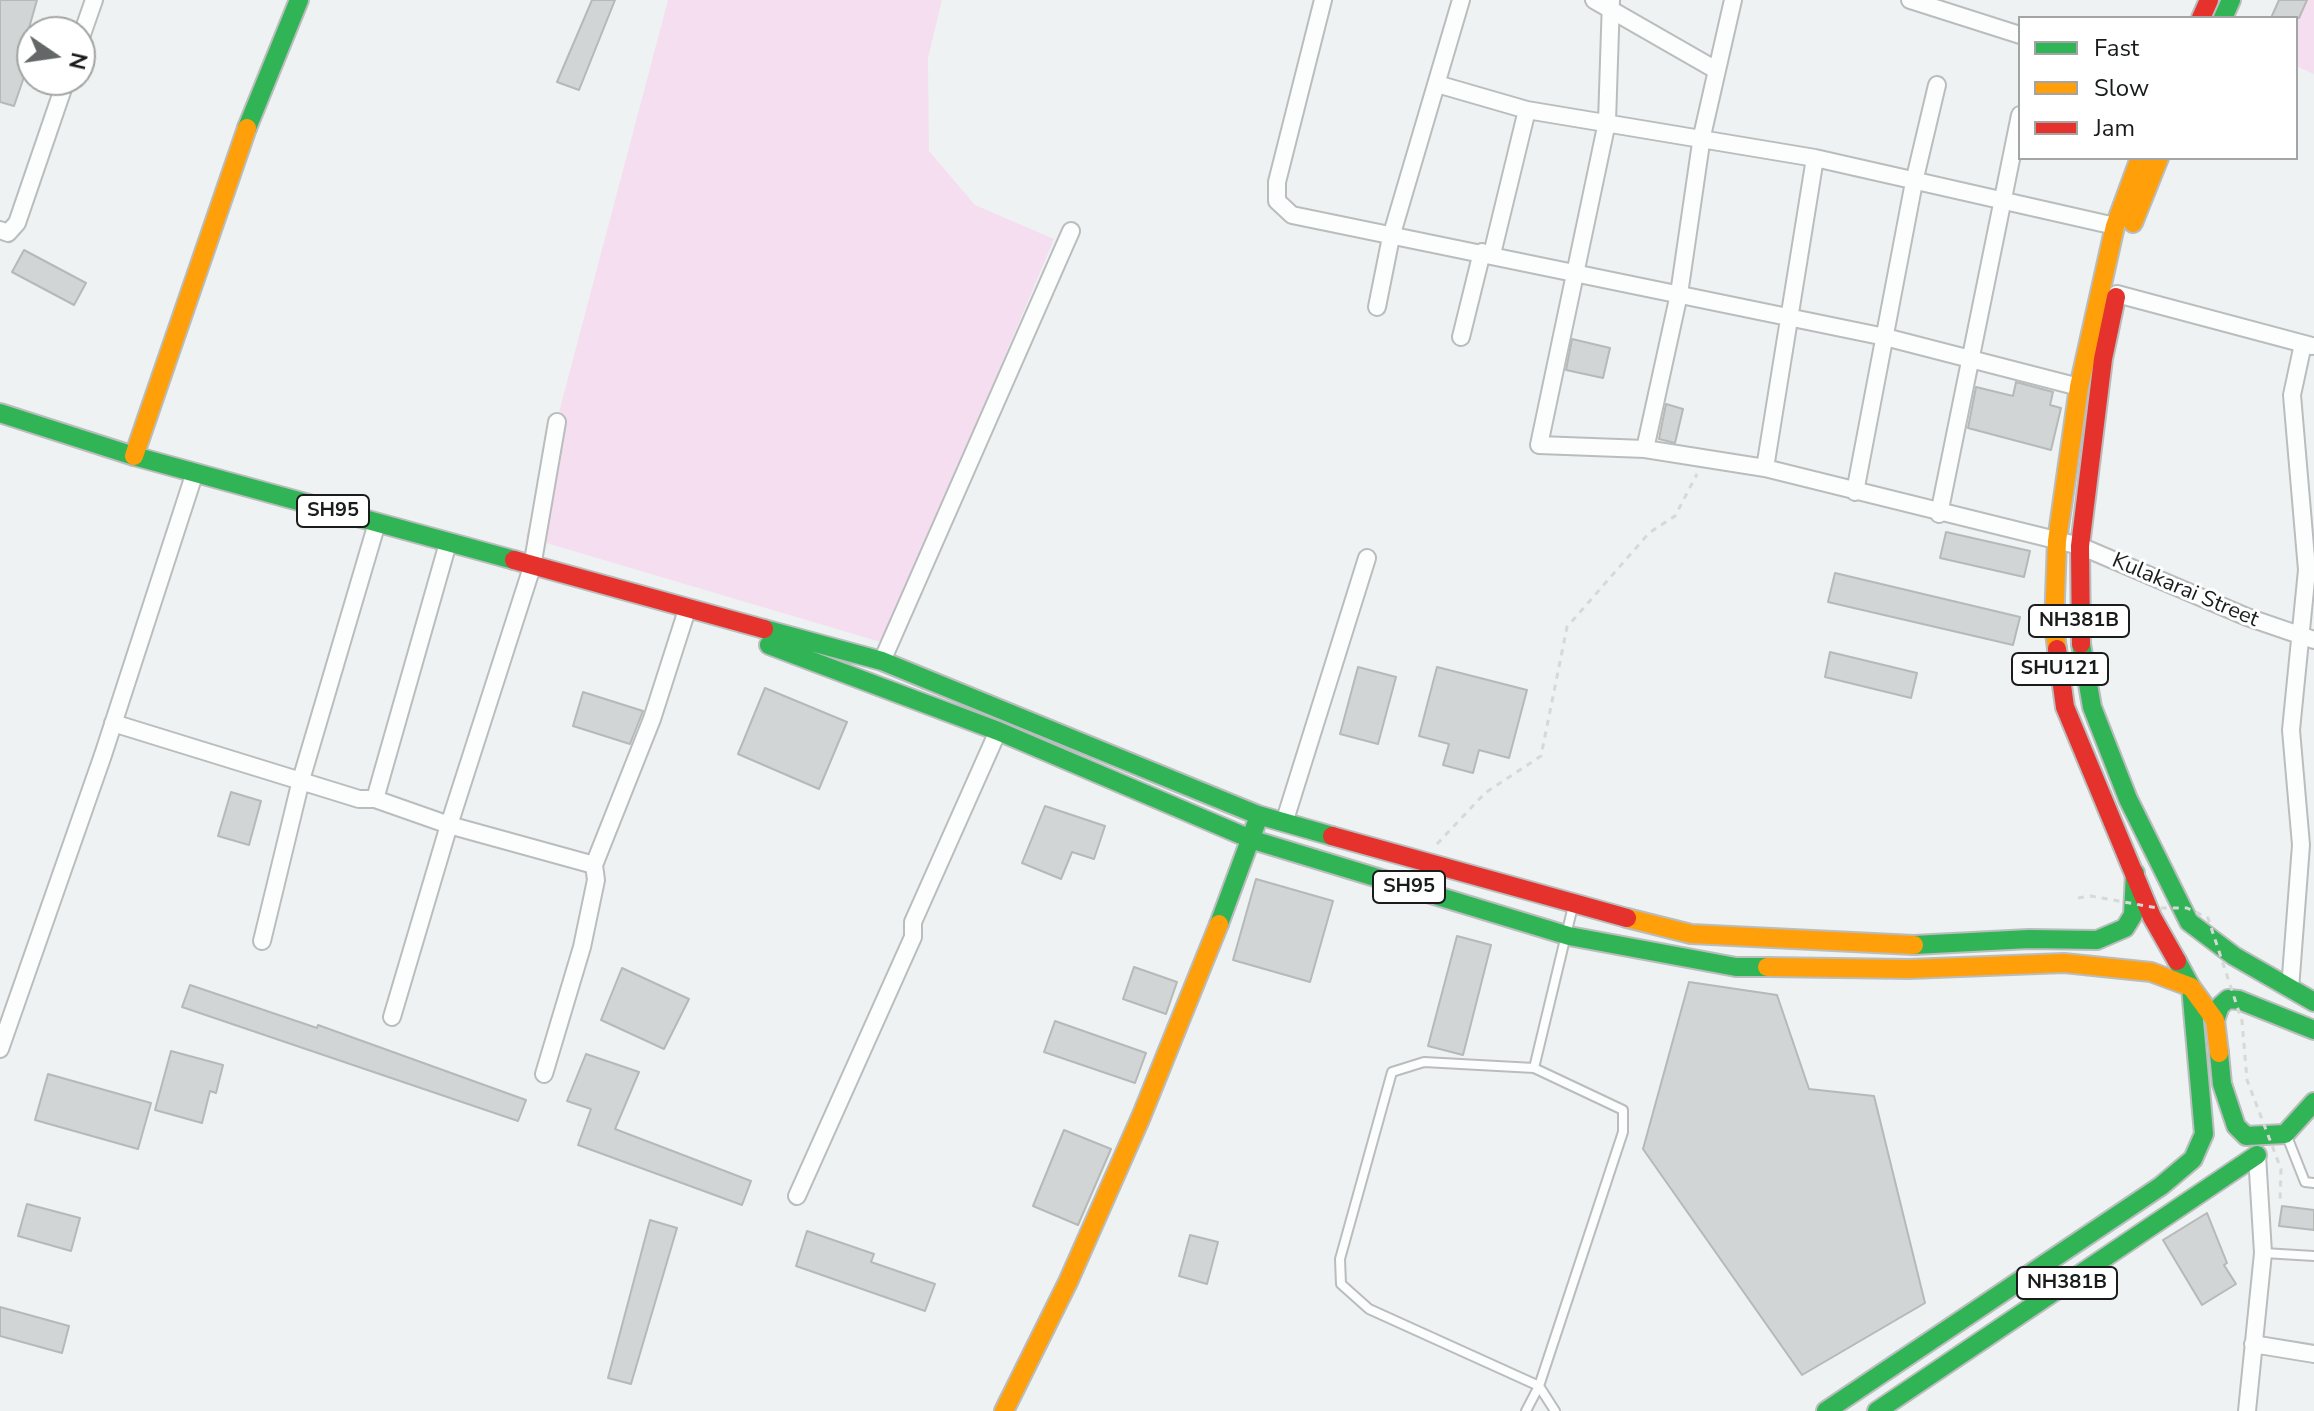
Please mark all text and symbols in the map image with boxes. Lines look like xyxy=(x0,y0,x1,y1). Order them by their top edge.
north arrow xyxy=(16,16,96,96)
legend xyxy=(2018,16,2298,160)
text: Fast xyxy=(2094,32,2139,64)
text: N xyxy=(61,50,94,72)
text: Slow xyxy=(2094,72,2149,104)
text: Jam xyxy=(2094,112,2135,144)
road number: SH95 xyxy=(297,495,369,527)
street label: Kulakarai Street xyxy=(2108,548,2262,634)
road number: NH381B xyxy=(2029,605,2129,637)
road number: SHU121 xyxy=(2012,653,2108,685)
road number: SH95 xyxy=(1373,871,1445,903)
road number: NH381B xyxy=(2017,1267,2117,1299)

